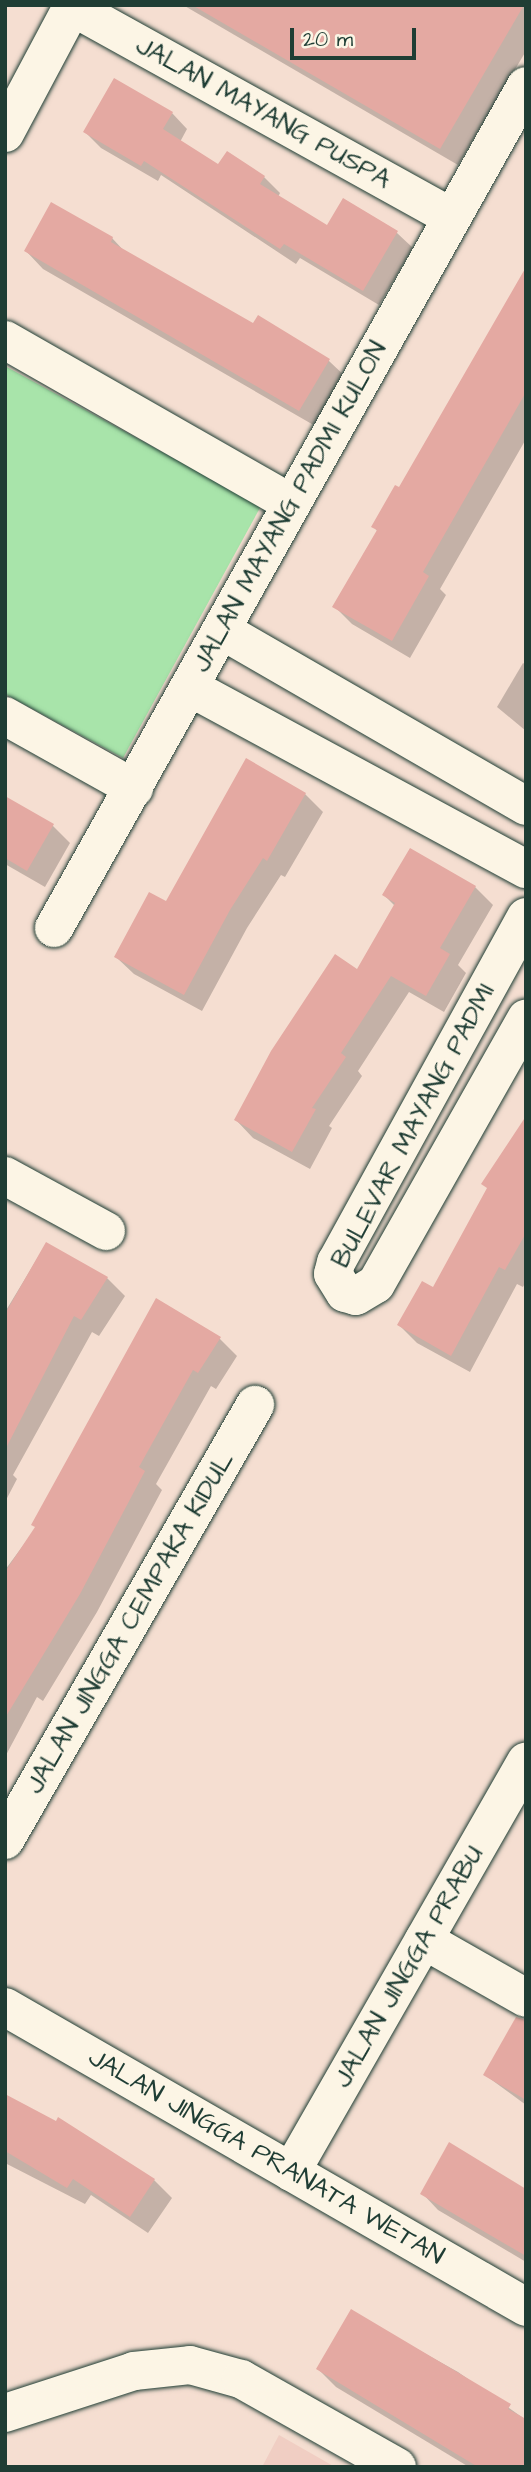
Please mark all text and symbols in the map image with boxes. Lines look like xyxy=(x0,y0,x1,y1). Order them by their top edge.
scale bar xyxy=(293,14,419,58)
text: 20 m xyxy=(303,25,353,54)
street label: JALAN MAYANG PUSPA xyxy=(130,30,396,196)
street label: JALAN MAYANG PADMI KULON xyxy=(186,336,394,678)
street label: BULEVAR MAYANG PADMI xyxy=(326,979,502,1273)
street label: JALAN JINGGA CEMPAKA KIDUL xyxy=(19,1447,241,1799)
street label: JALAN JINGGA PRABU xyxy=(327,1841,491,2093)
street label: JALAN JINGGA PRANATA WETAN xyxy=(82,2042,450,2272)

